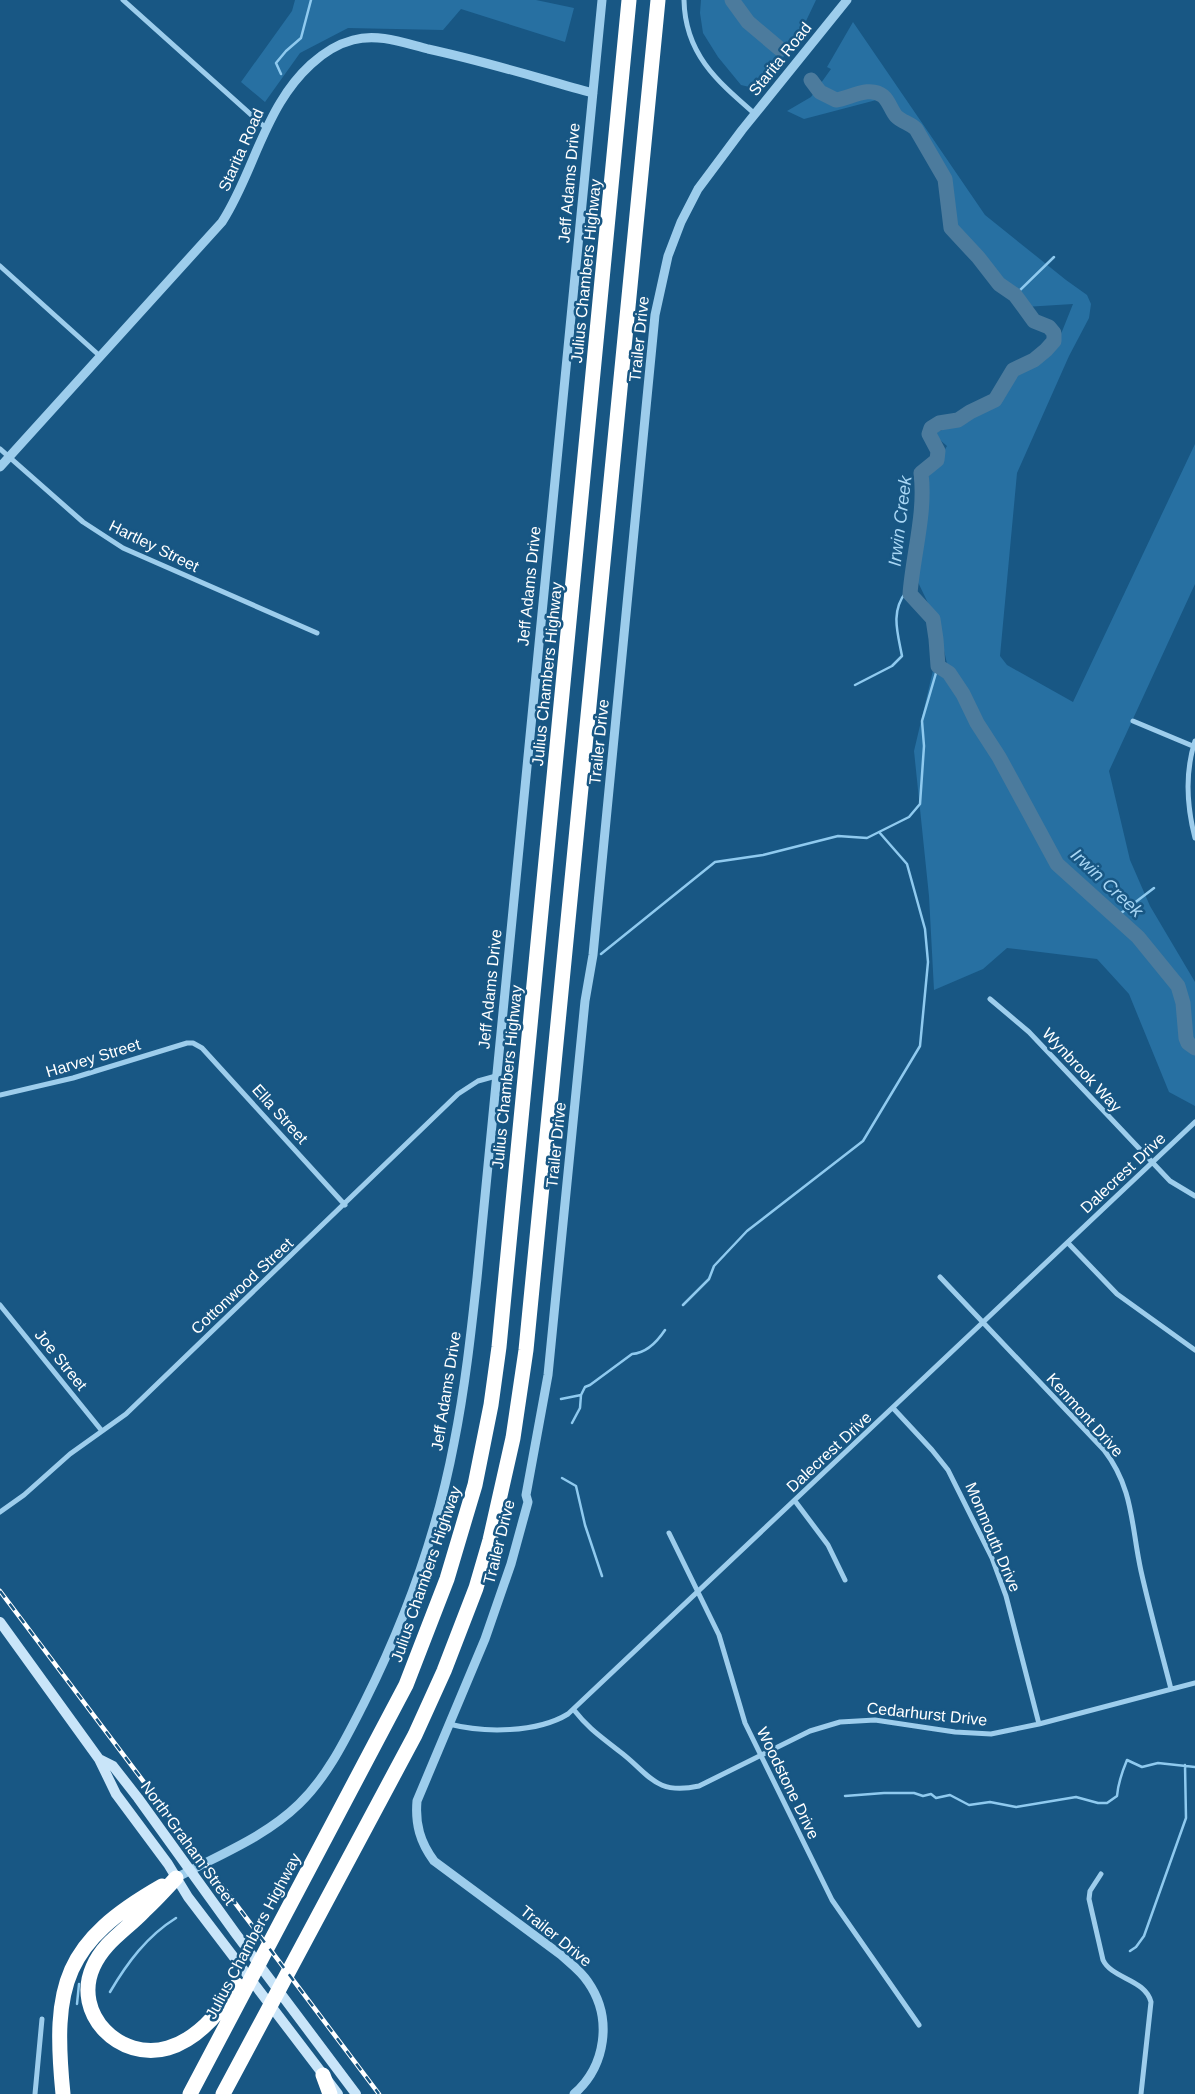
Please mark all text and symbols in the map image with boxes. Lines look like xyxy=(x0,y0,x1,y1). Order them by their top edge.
street label: Starita Road xyxy=(745,19,815,99)
street label: Starita Road xyxy=(215,106,267,194)
street label: Jeff Adams Drive xyxy=(555,122,583,244)
street label: Julius Chambers Highway xyxy=(568,178,604,364)
street label: Trailer Drive xyxy=(626,295,652,383)
water label: Irwin Creek xyxy=(885,474,916,567)
street label: Hartley Street xyxy=(106,517,202,575)
street label: Jeff Adams Drive xyxy=(514,525,544,647)
street label: Julius Chambers Highway xyxy=(529,581,565,767)
street label: Trailer Drive xyxy=(586,698,612,786)
water label: Irwin Creek xyxy=(1067,845,1148,922)
street label: Jeff Adams Drive xyxy=(475,928,505,1050)
street label: Julius Chambers Highway xyxy=(489,984,525,1170)
street label: Wynbrook Way xyxy=(1039,1025,1125,1115)
street label: Harvey Street xyxy=(44,1035,143,1080)
street label: Ella Street xyxy=(249,1081,311,1148)
street label: Trailer Drive xyxy=(543,1101,569,1189)
street label: Dalecrest Drive xyxy=(1077,1129,1169,1217)
street label: Cottonwood Street xyxy=(188,1234,297,1337)
street label: Joe Street xyxy=(31,1326,91,1394)
street label: Jeff Adams Drive xyxy=(428,1330,464,1452)
street label: Kenmont Drive xyxy=(1043,1370,1127,1460)
street label: Dalecrest Drive xyxy=(783,1408,875,1496)
street label: Monmouth Drive xyxy=(962,1480,1024,1594)
street label: Julius Chambers Highway xyxy=(388,1484,464,1664)
street label: Trailer Drive xyxy=(480,1498,518,1586)
street label: Cedarhurst Drive xyxy=(866,1699,988,1729)
street label: Woodstone Drive xyxy=(754,1724,823,1842)
street label: North Graham Street xyxy=(137,1778,239,1909)
street label: Julius Chambers Highway xyxy=(202,1850,304,2022)
street label: Trailer Drive xyxy=(517,1902,595,1970)

